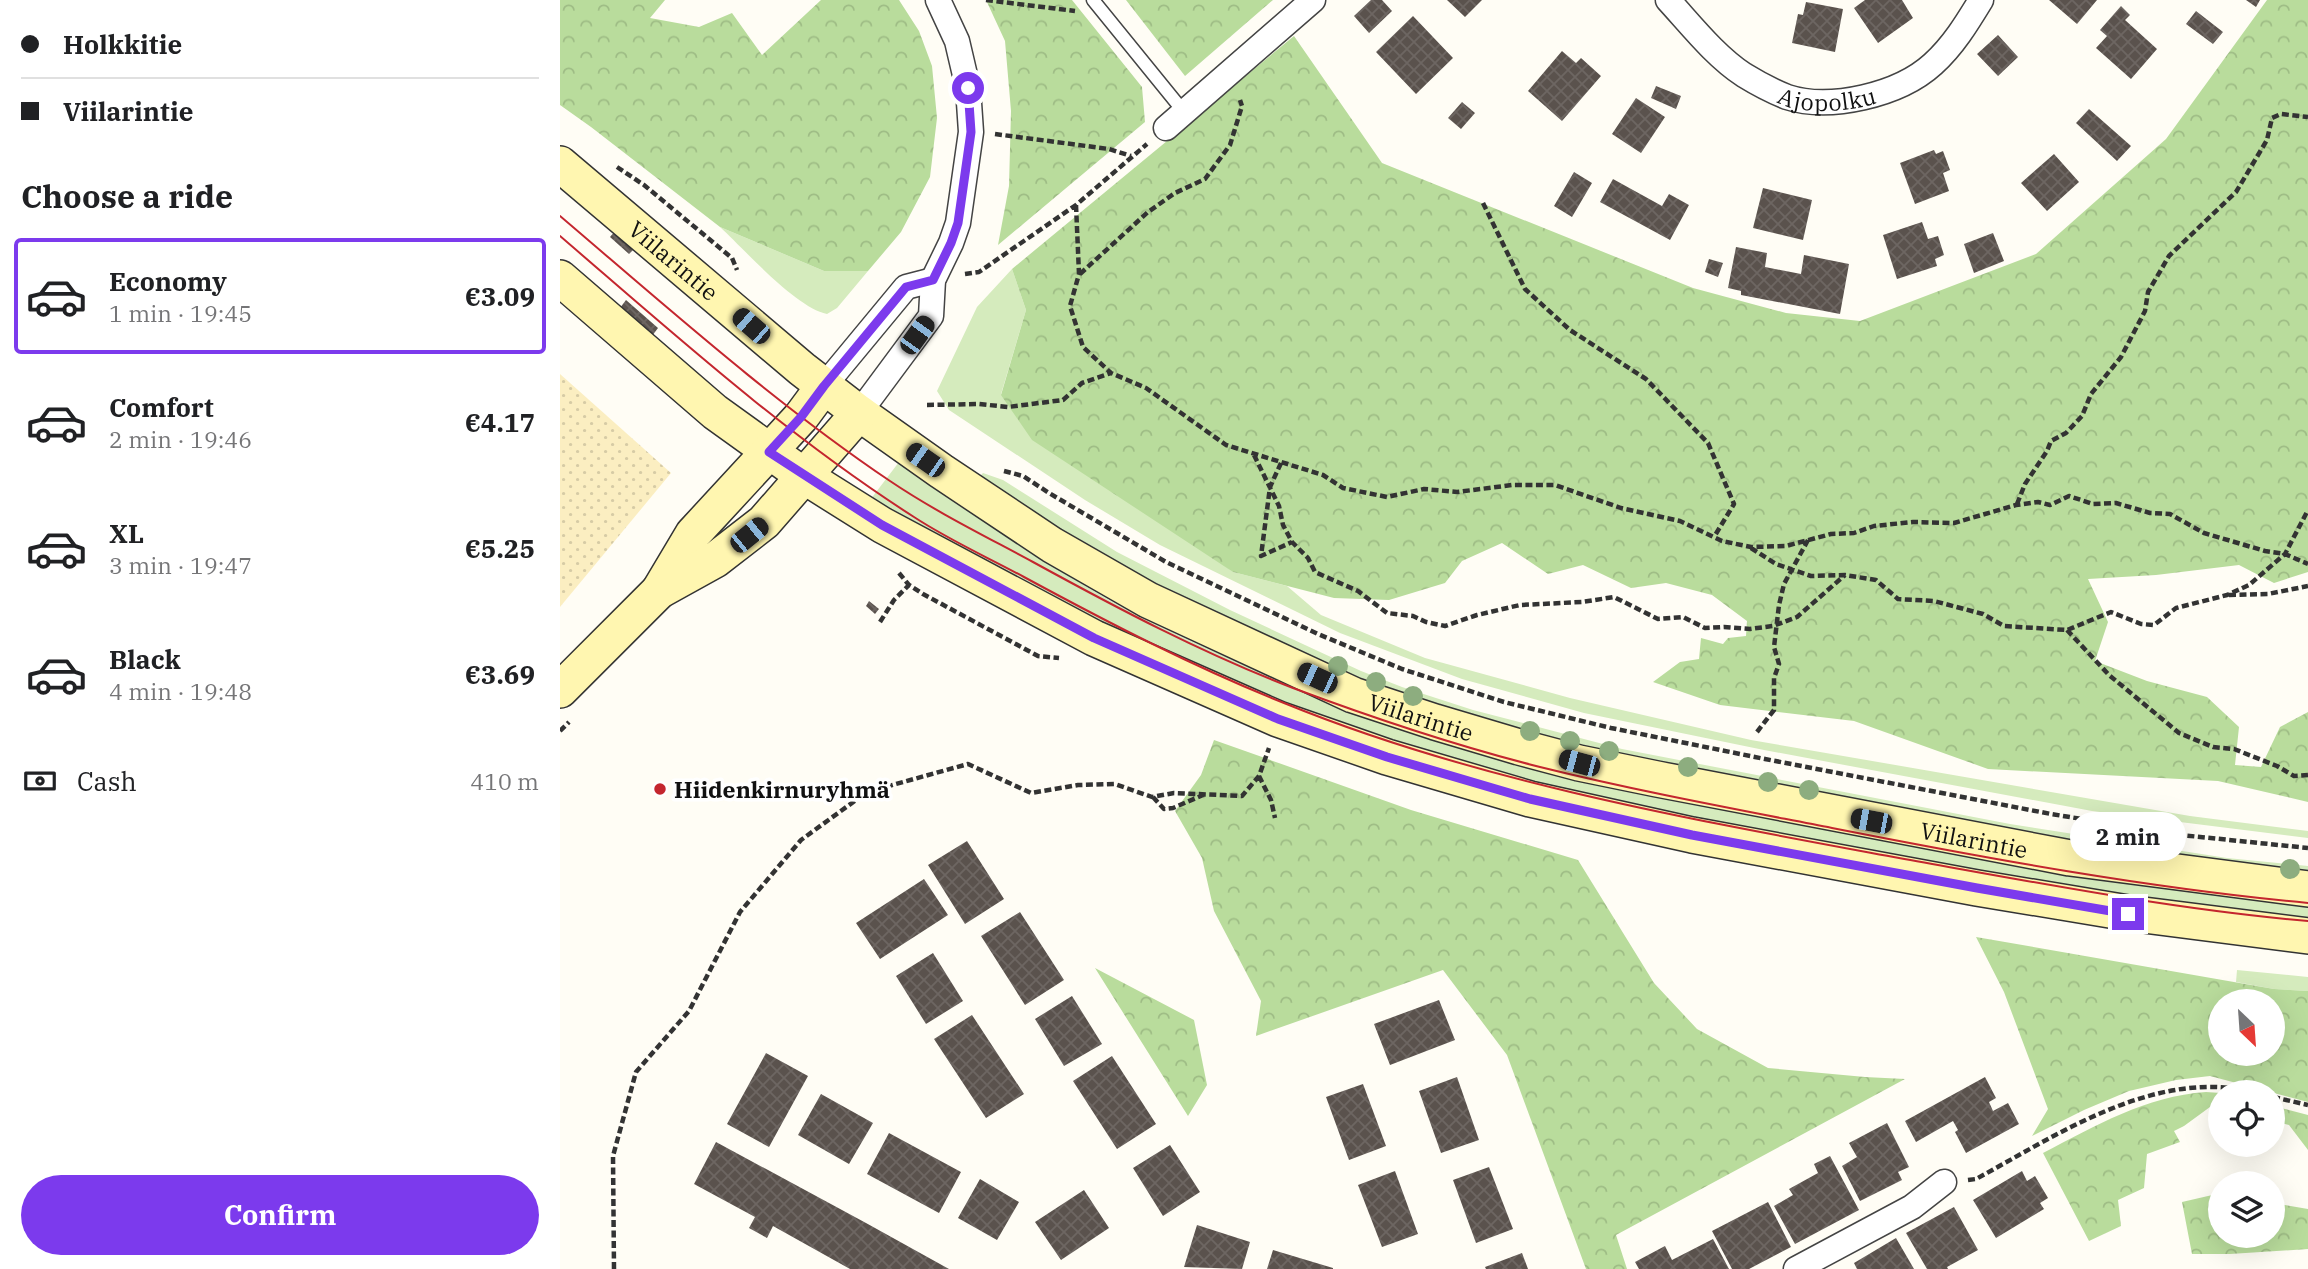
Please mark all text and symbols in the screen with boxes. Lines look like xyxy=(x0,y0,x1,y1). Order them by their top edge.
text: Holkkitie xyxy=(63,27,182,61)
route start xyxy=(952,72,984,104)
street label: Ajopolku xyxy=(1774,80,1879,117)
text: Viilarintie xyxy=(63,94,193,128)
text: Choose a ride xyxy=(21,175,233,217)
street label: Viilarintie xyxy=(623,214,725,307)
text: Economy xyxy=(109,264,227,298)
icon: car xyxy=(25,265,88,328)
text: €3.09 xyxy=(465,279,535,313)
text: 1 min · 19:45 xyxy=(109,298,252,328)
car xyxy=(729,304,774,348)
car xyxy=(897,312,938,358)
text: Comfort xyxy=(109,390,214,424)
icon: car xyxy=(25,391,88,454)
text: €4.17 xyxy=(465,405,535,439)
text: 2 min · 19:46 xyxy=(109,424,252,454)
car xyxy=(902,439,949,481)
car xyxy=(727,514,772,556)
text: XL xyxy=(109,516,144,550)
icon: car xyxy=(25,517,88,580)
text: €5.25 xyxy=(465,531,535,565)
text: 3 min · 19:47 xyxy=(109,550,252,580)
text: Black xyxy=(109,642,181,676)
icon: car xyxy=(25,643,88,706)
text: €3.69 xyxy=(465,657,535,691)
car xyxy=(1294,660,1341,696)
text: 4 min · 19:48 xyxy=(109,676,252,706)
street label: Viilarintie xyxy=(1365,686,1477,748)
car xyxy=(1556,747,1603,779)
icon: cash xyxy=(21,762,59,800)
text: Cash xyxy=(77,764,137,798)
text: 410 m xyxy=(470,766,539,796)
place label: Hiidenkirnuryhmä xyxy=(674,774,890,804)
marker: Hiidenkirnuryhmä xyxy=(652,781,668,797)
car xyxy=(1849,807,1894,835)
callout: 2 min xyxy=(2070,813,2186,862)
street label: Viilarintie xyxy=(1918,815,2030,865)
text: 2 min xyxy=(2096,821,2160,851)
route end xyxy=(2112,898,2144,930)
north arrow xyxy=(2208,989,2286,1066)
map controls xyxy=(2208,989,2285,1248)
button: locate xyxy=(2208,1080,2285,1157)
button: layers xyxy=(2208,1171,2285,1248)
button: Confirm xyxy=(21,1175,539,1255)

